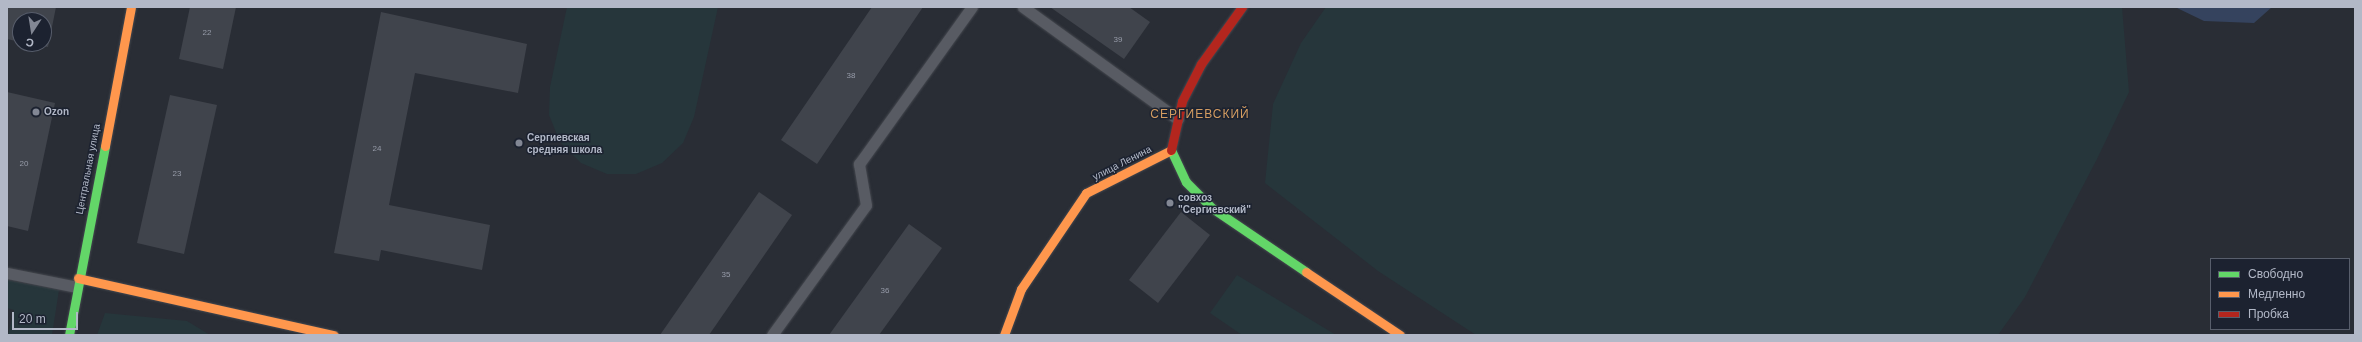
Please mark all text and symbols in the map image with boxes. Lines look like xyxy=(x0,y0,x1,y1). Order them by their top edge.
north arrow xyxy=(12,12,52,52)
house number: 22 xyxy=(203,28,211,38)
house number: 39 xyxy=(1114,35,1122,45)
text: С xyxy=(25,36,35,49)
house number: 38 xyxy=(847,71,855,81)
place label: Ozon xyxy=(44,106,69,118)
marker: Ozon xyxy=(31,107,41,117)
district label: СЕРГИЕВСКИЙ xyxy=(1150,108,1250,122)
street label: Центральная улица xyxy=(73,123,103,215)
place label: Сергиевская средняя школа xyxy=(527,131,602,154)
marker: Сергиевская средняя школа xyxy=(514,138,524,148)
street label: улица Ленина xyxy=(1091,143,1153,183)
house number: 24 xyxy=(373,144,381,154)
house number: 20 xyxy=(20,159,28,169)
house number: 23 xyxy=(173,169,181,179)
place label: совхоз "Сергиевский" xyxy=(1178,191,1251,214)
marker: совхоз "Сергиевский" xyxy=(1165,198,1175,208)
legend xyxy=(2210,258,2350,330)
text: Свободно xyxy=(2248,267,2303,281)
house number: 35 xyxy=(722,270,730,280)
house number: 36 xyxy=(881,286,889,296)
text: Медленно xyxy=(2248,287,2305,301)
scale bar xyxy=(14,304,80,330)
text: Пробка xyxy=(2248,307,2289,321)
text: 20 m xyxy=(19,312,46,326)

